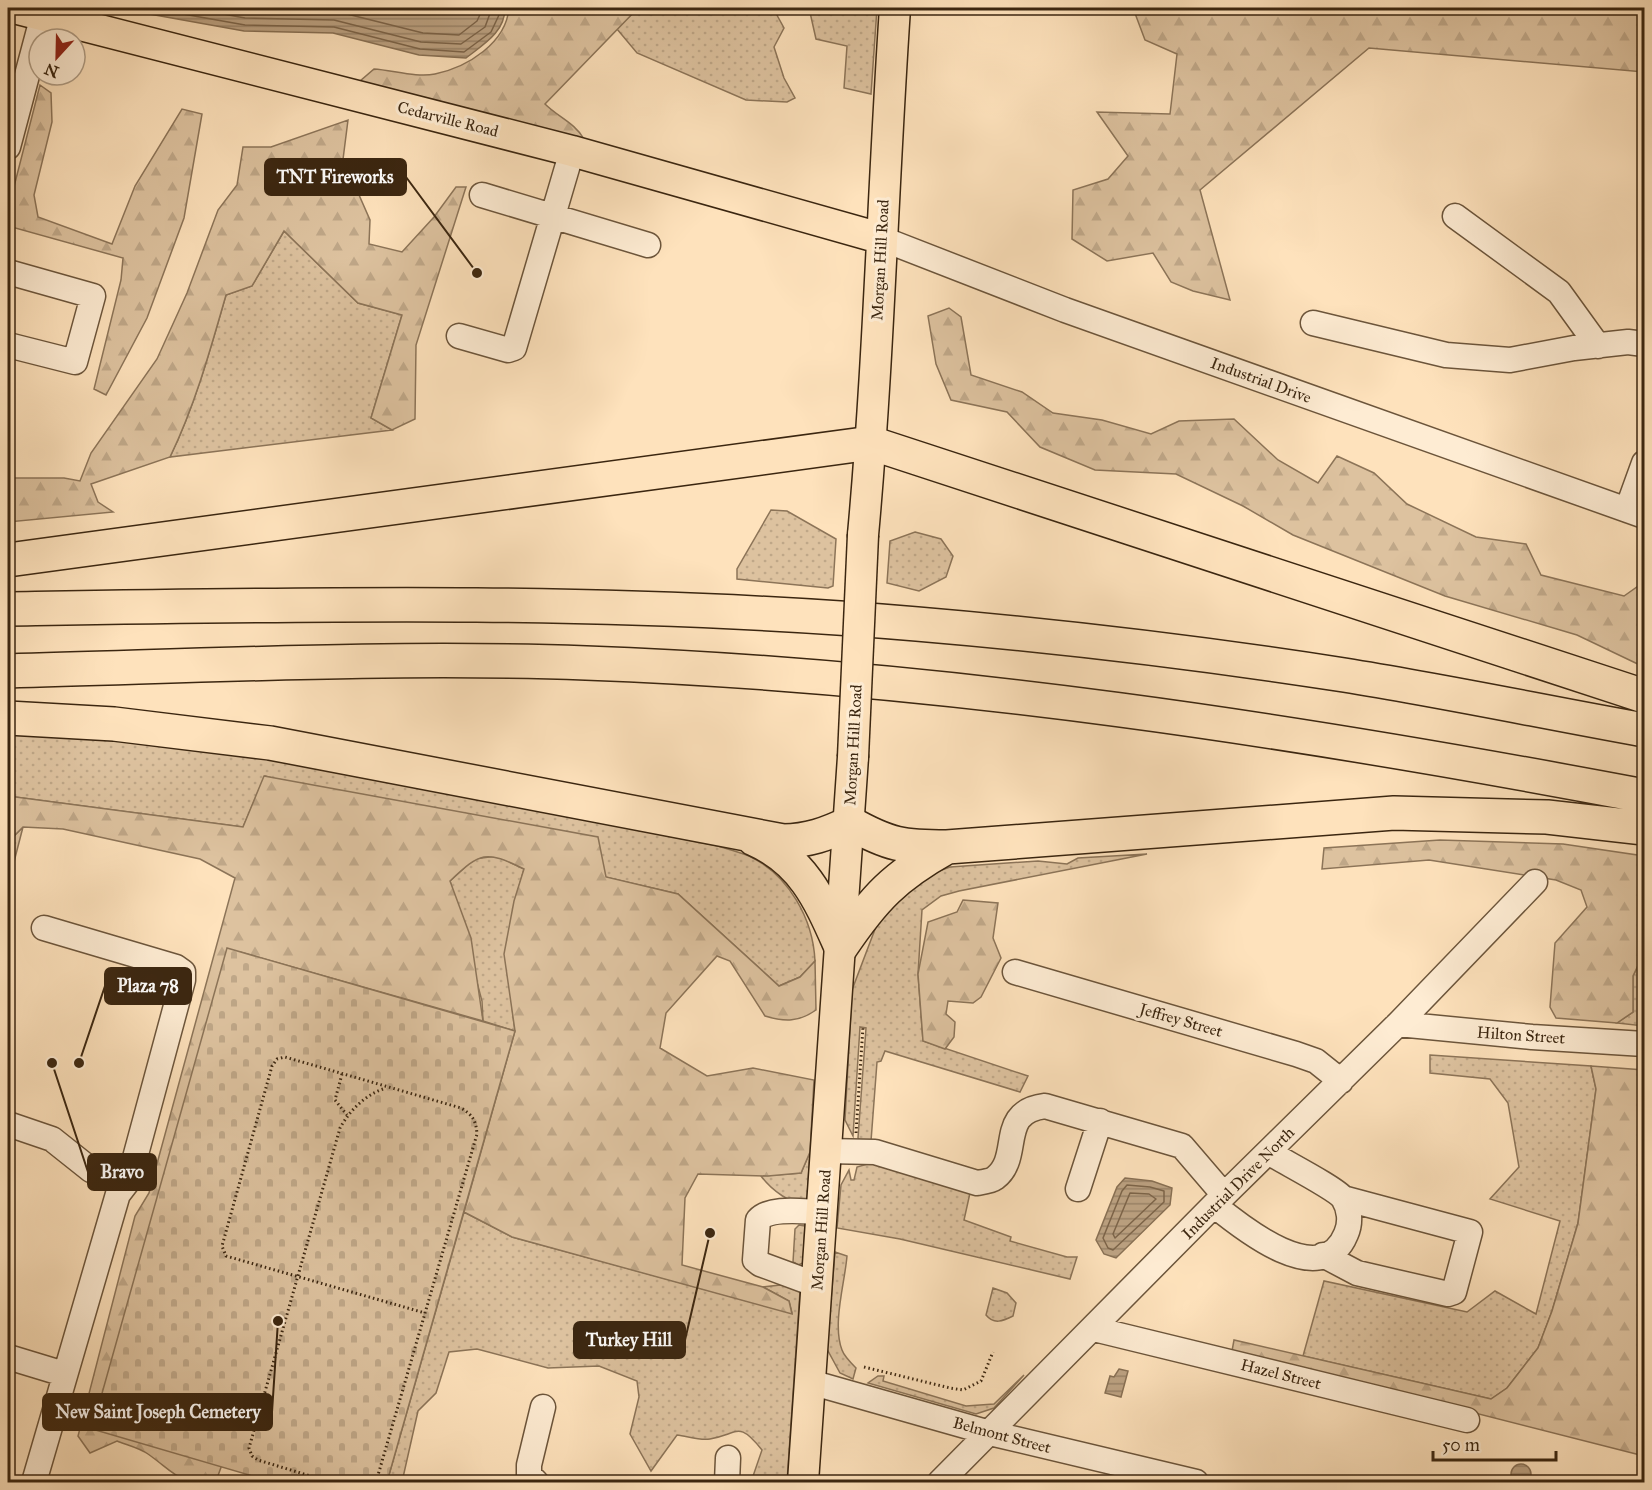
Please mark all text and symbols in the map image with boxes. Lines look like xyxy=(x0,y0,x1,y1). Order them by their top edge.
north arrow xyxy=(27,27,87,87)
text: N xyxy=(41,59,61,82)
street label: Cedarville Road xyxy=(395,97,501,141)
callout: TNT Fireworks xyxy=(265,159,406,195)
text: TNT Fireworks xyxy=(275,166,394,188)
street label: Morgan Hill Road xyxy=(867,199,894,321)
street label: Industrial Drive xyxy=(1208,353,1314,407)
street label: Morgan Hill Road xyxy=(840,684,867,806)
callout: Plaza 78 xyxy=(105,968,191,1004)
text: Plaza 78 xyxy=(117,975,179,997)
street label: Jeffrey Street xyxy=(1135,999,1225,1042)
street label: Hilton Street xyxy=(1476,1022,1566,1048)
street label: Industrial Drive North xyxy=(1178,1123,1298,1243)
callout: Bravo xyxy=(88,1154,156,1190)
text: Bravo xyxy=(100,1161,144,1183)
street label: Morgan Hill Road xyxy=(807,1169,836,1291)
callout: Turkey Hill xyxy=(574,1322,685,1358)
text: Turkey Hill xyxy=(585,1329,673,1352)
street label: Hazel Street xyxy=(1239,1355,1323,1393)
callout: New Saint Joseph Cemetery xyxy=(43,1394,272,1430)
text: New Saint Joseph Cemetery xyxy=(55,1401,262,1424)
street label: Belmont Street xyxy=(951,1413,1053,1457)
scale bar xyxy=(1433,1424,1556,1462)
text: 50 m xyxy=(1442,1434,1480,1456)

